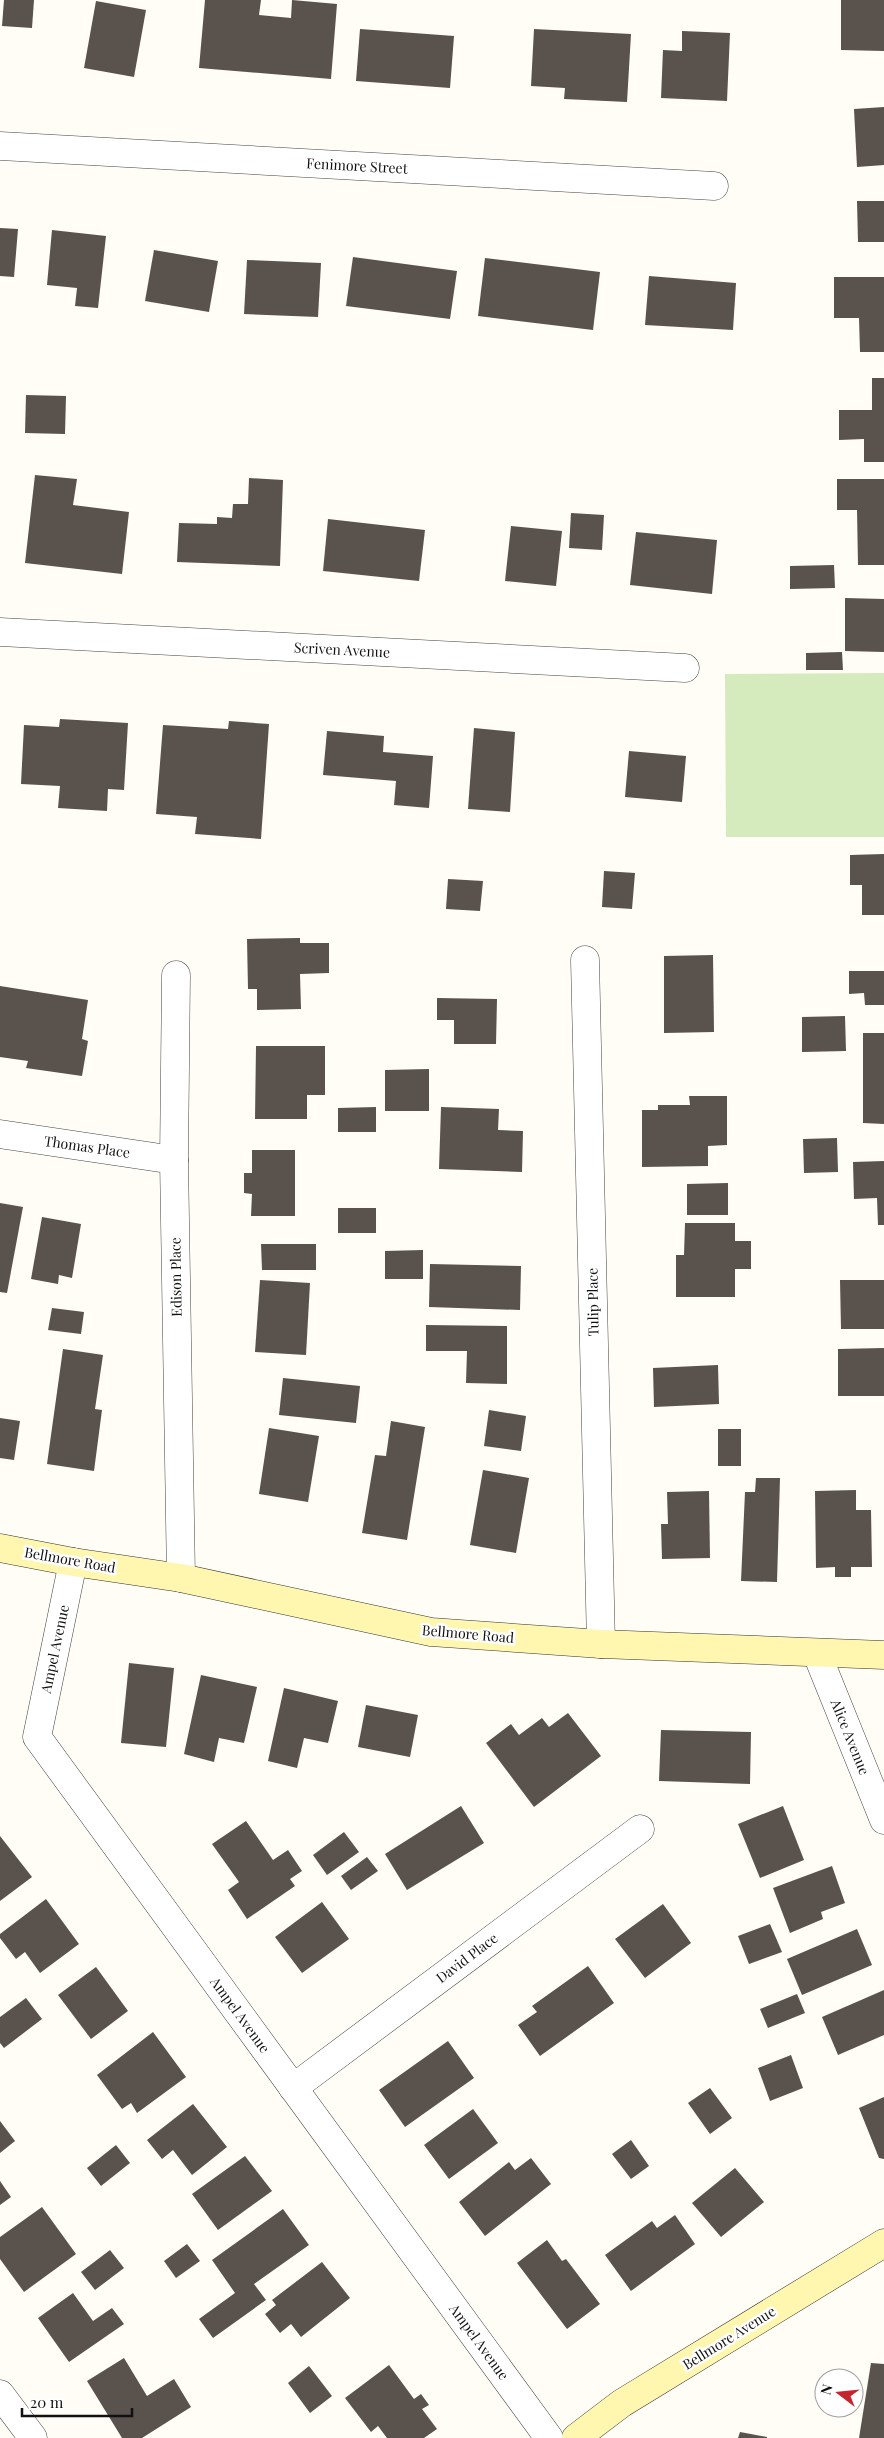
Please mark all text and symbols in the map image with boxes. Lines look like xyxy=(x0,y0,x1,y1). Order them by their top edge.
street label: Fenimore Street xyxy=(306,153,409,178)
street label: Scriven Avenue xyxy=(294,637,390,662)
street label: Thomas Place xyxy=(43,1131,131,1162)
street label: Edison Place xyxy=(165,1237,186,1317)
street label: Tulip Place xyxy=(582,1268,603,1336)
street label: Bellmore Road xyxy=(23,1542,117,1577)
street label: Ampel Avenue xyxy=(36,1603,73,1696)
street label: Bellmore Road xyxy=(421,1620,515,1647)
street label: Alice Avenue xyxy=(826,1695,874,1777)
street label: David Place xyxy=(432,1928,501,1987)
street label: Ampel Avenue xyxy=(206,1972,274,2057)
street label: Ampel Avenue xyxy=(445,2299,513,2384)
street label: Bellmore Avenue xyxy=(679,2301,779,2374)
north arrow xyxy=(814,2368,864,2418)
text: N xyxy=(815,2382,837,2397)
scale bar xyxy=(22,2386,132,2418)
text: 20 m xyxy=(30,2392,64,2412)

